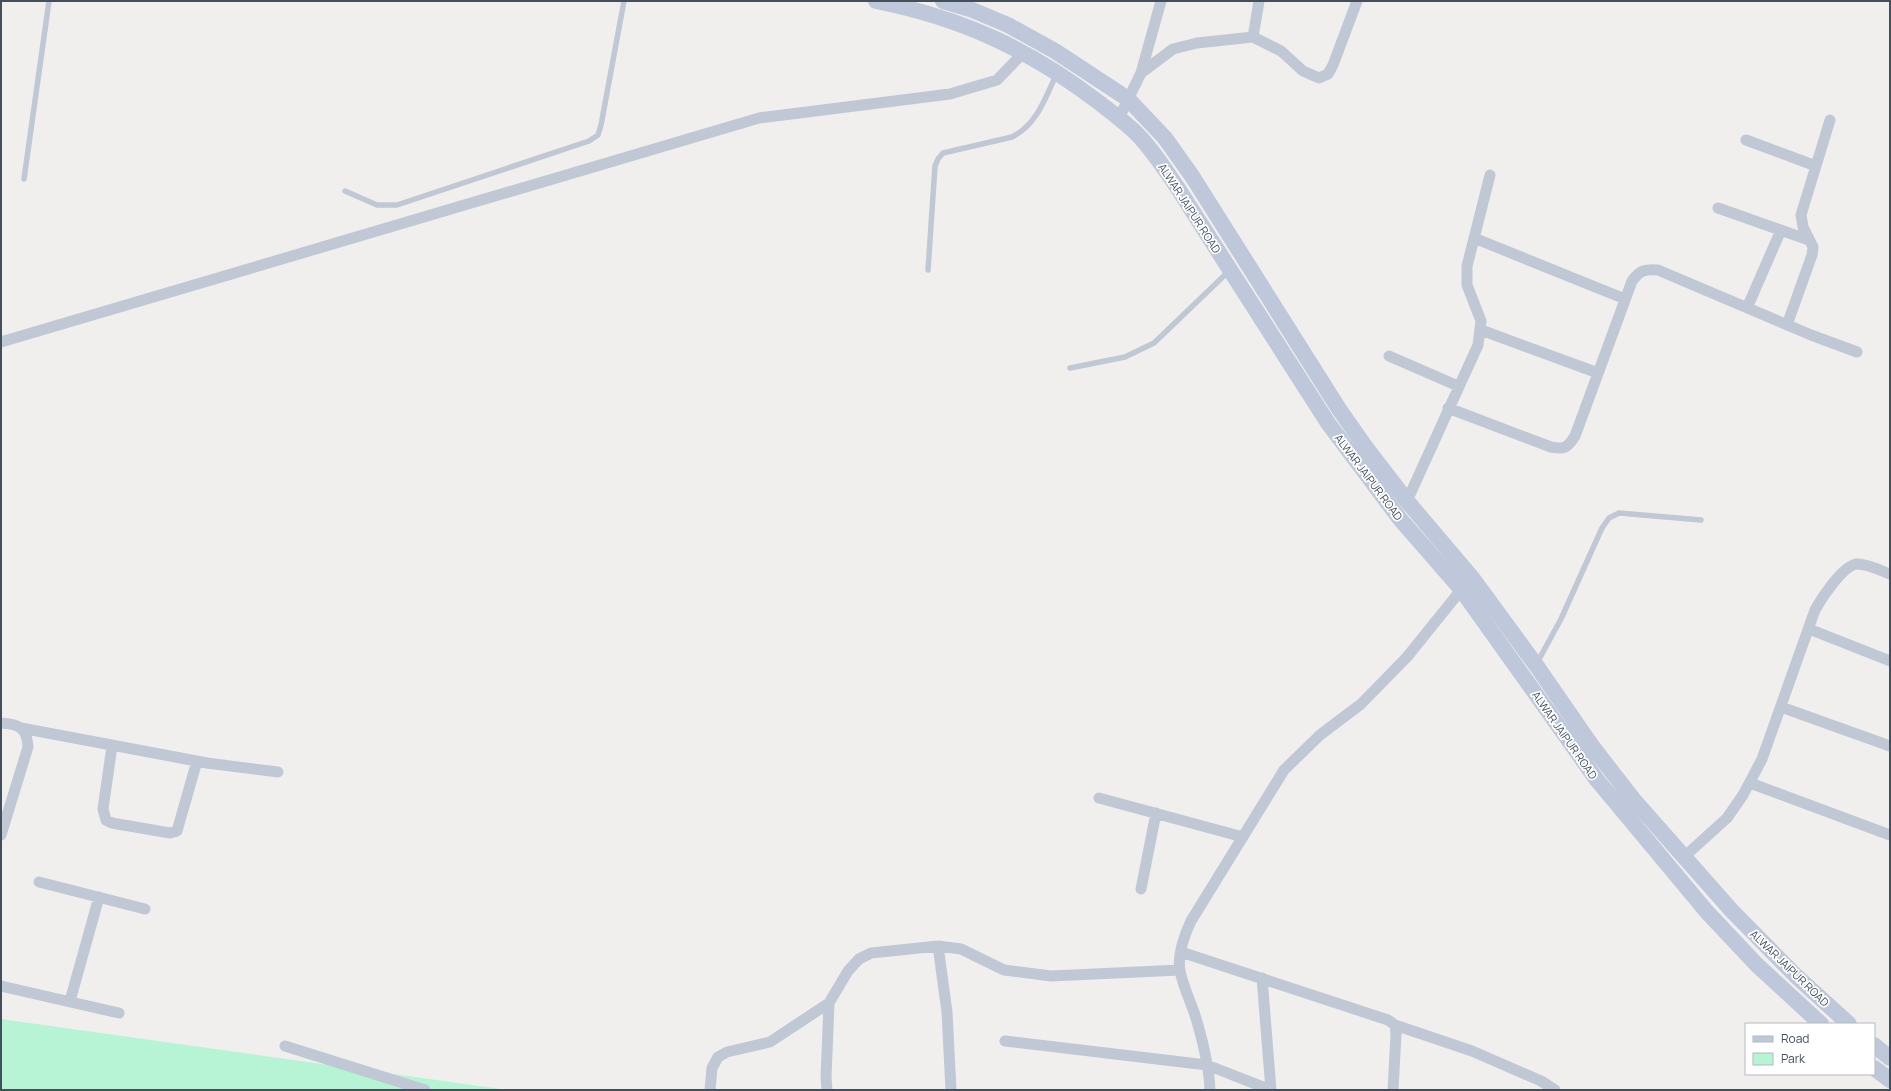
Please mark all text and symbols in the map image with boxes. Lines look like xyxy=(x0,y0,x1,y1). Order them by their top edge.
street label: ALWAR JAIPUR ROAD xyxy=(1155,160,1225,256)
street label: ALWAR JAIPUR ROAD xyxy=(1332,431,1406,523)
street label: ALWAR JAIPUR ROAD xyxy=(1529,688,1601,782)
street label: ALWAR JAIPUR ROAD xyxy=(1747,926,1833,1010)
legend xyxy=(1745,1023,1875,1075)
text: Road xyxy=(1781,1030,1809,1047)
text: Park xyxy=(1781,1050,1806,1067)

